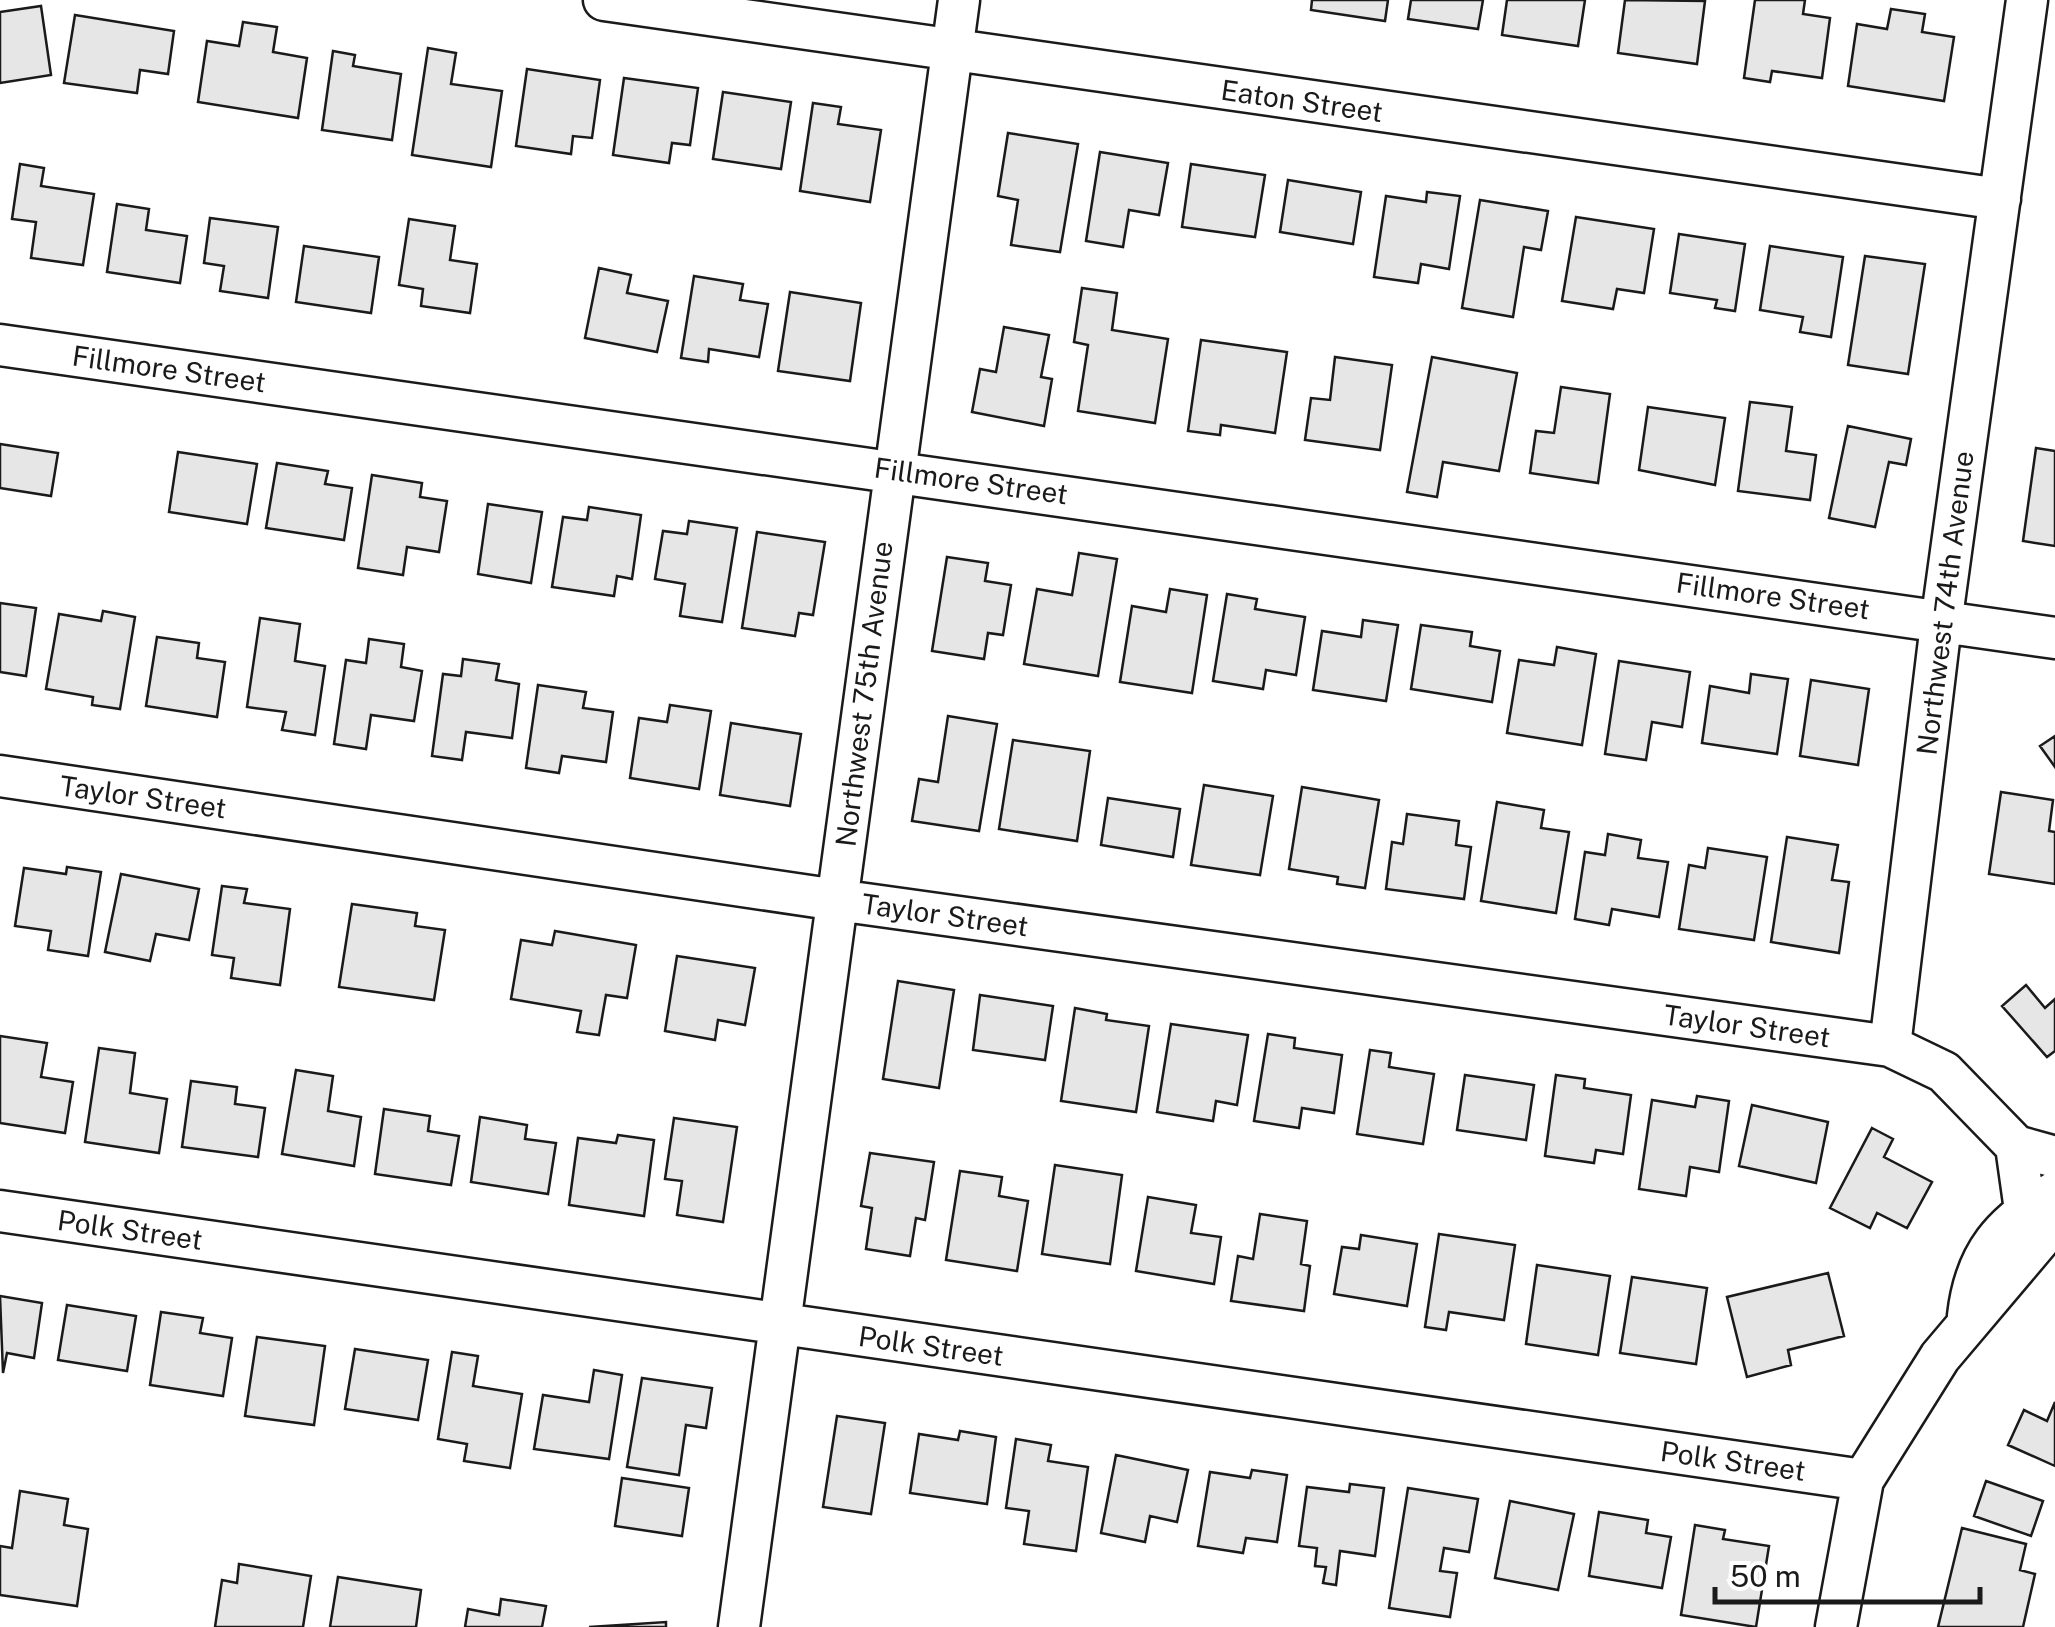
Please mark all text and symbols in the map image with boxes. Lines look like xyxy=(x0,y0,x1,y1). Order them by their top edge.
street label: Eaton Street xyxy=(1219,73,1385,128)
street label: Fillmore Street xyxy=(70,339,268,398)
street label: Northwest 74th Avenue xyxy=(1909,449,1980,757)
street label: Fillmore Street xyxy=(872,451,1070,510)
street label: Northwest 75th Avenue xyxy=(828,539,899,849)
street label: Fillmore Street xyxy=(1674,566,1872,625)
street label: Taylor Street xyxy=(58,768,229,825)
street label: Taylor Street xyxy=(860,886,1031,943)
street label: Taylor Street xyxy=(1662,997,1833,1054)
street label: Polk Street xyxy=(55,1203,205,1256)
street label: Polk Street xyxy=(856,1319,1006,1372)
street label: Polk Street xyxy=(1658,1434,1808,1487)
scale bar xyxy=(1715,1542,1980,1604)
text: 50 m xyxy=(1730,1558,1801,1594)

